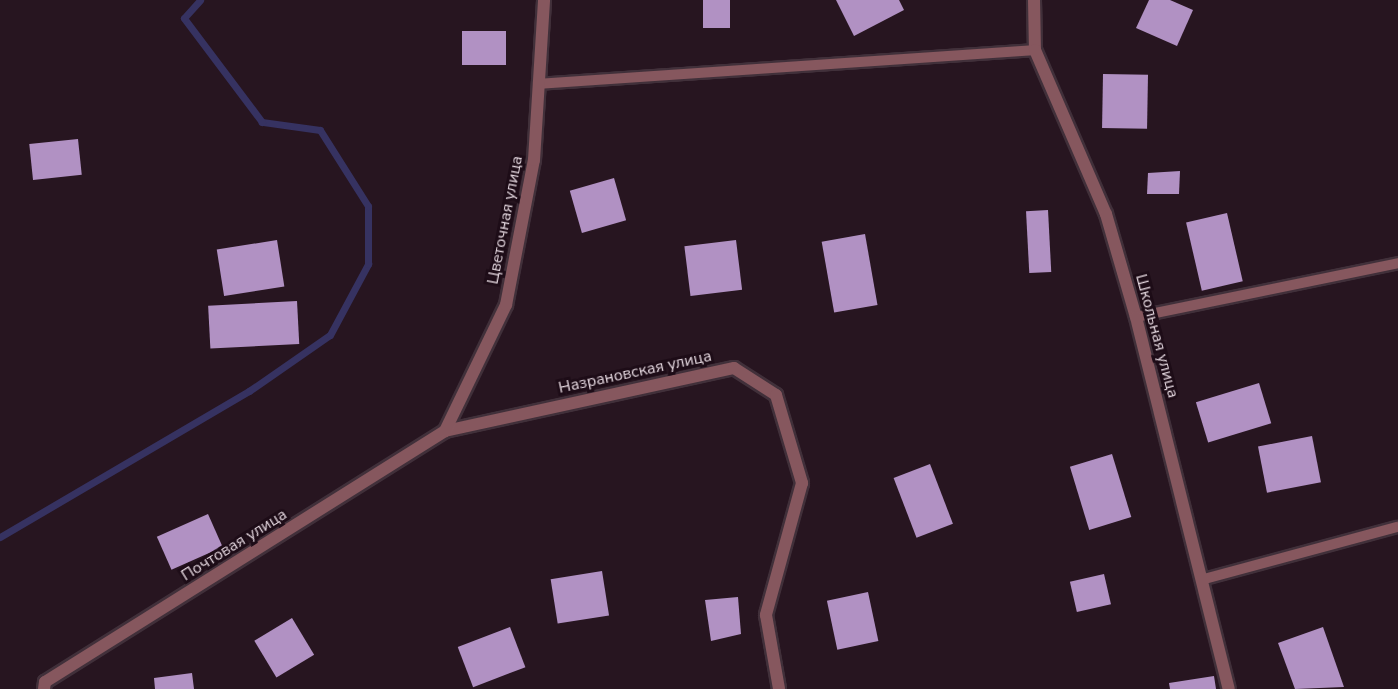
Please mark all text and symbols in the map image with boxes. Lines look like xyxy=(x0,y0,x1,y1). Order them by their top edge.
street label: Цветочная улица xyxy=(483,154,527,286)
street label: Школьная улица xyxy=(1131,272,1183,400)
street label: Назрановская улица xyxy=(557,346,713,398)
street label: Почтовая улица xyxy=(178,505,290,585)

